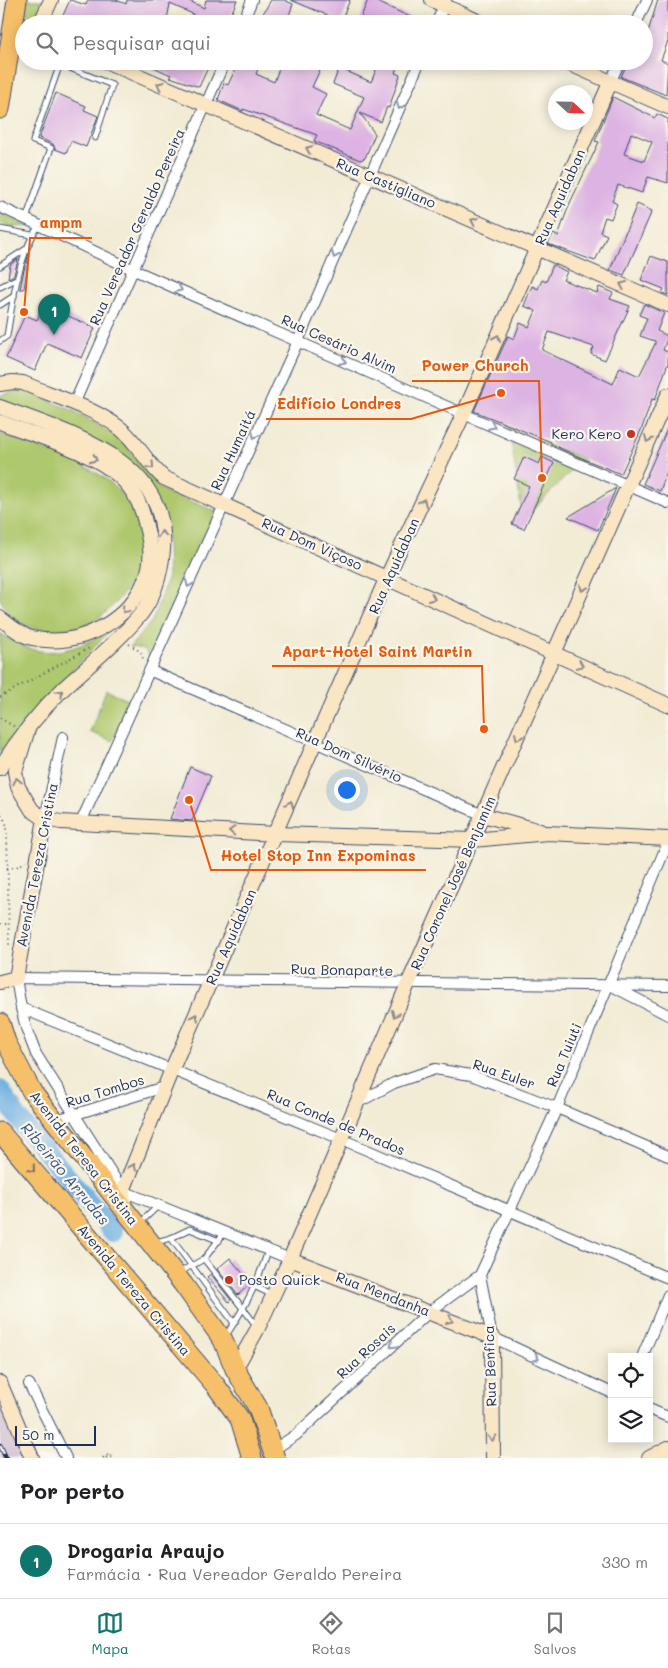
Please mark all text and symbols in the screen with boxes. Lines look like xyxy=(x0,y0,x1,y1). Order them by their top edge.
search box xyxy=(15,15,653,70)
icon: search xyxy=(33,29,61,57)
text: Pesquisar aqui xyxy=(73,30,211,55)
one-way arrow xyxy=(156,81,165,92)
north arrow xyxy=(548,85,593,130)
one-way arrow xyxy=(396,101,407,110)
street label: Rua Vereador Geraldo Pereira xyxy=(84,125,189,328)
one-way arrow xyxy=(305,145,314,156)
street label: Rua Aquidaban xyxy=(530,146,589,248)
street label: Rua Castigliano xyxy=(333,153,439,212)
callout: ampm xyxy=(30,208,92,238)
text: ampm xyxy=(40,212,82,232)
one-way arrow xyxy=(470,217,479,228)
one-way arrow xyxy=(331,250,342,259)
one-way arrow xyxy=(619,281,628,292)
one-way arrow xyxy=(174,283,183,294)
pin: 1 xyxy=(38,294,70,335)
street label: Rua Cesário Alvim xyxy=(279,310,400,377)
one-way arrow xyxy=(491,334,502,343)
callout: Power Church xyxy=(412,351,539,381)
one-way arrow xyxy=(338,354,347,365)
text: Power Church xyxy=(422,355,529,375)
callout: Edifício Londres xyxy=(266,389,411,419)
text: Edifício Londres xyxy=(277,393,401,413)
street label: Rua Humaitá xyxy=(206,407,259,493)
one-way arrow xyxy=(487,419,496,430)
place label: Kero Kero xyxy=(552,424,621,443)
marker: Kero Kero xyxy=(625,428,637,440)
one-way arrow xyxy=(250,430,261,439)
one-way arrow xyxy=(643,434,654,443)
one-way arrow xyxy=(89,453,98,463)
one-way arrow xyxy=(145,460,154,469)
one-way arrow xyxy=(417,498,427,507)
street label: Rua Dom Viçoso xyxy=(259,513,366,574)
street label: Rua Aquidaban xyxy=(364,515,423,617)
one-way arrow xyxy=(158,530,168,538)
one-way arrow xyxy=(184,579,195,588)
one-way arrow xyxy=(579,584,589,592)
one-way arrow xyxy=(427,591,436,602)
one-way arrow xyxy=(122,604,131,613)
callout: Apart-Hotel Saint Martin xyxy=(272,636,482,666)
text: Apart-Hotel Saint Martin xyxy=(282,641,472,661)
one-way arrow xyxy=(575,659,584,670)
one-way arrow xyxy=(54,689,63,698)
street label: Rua Dom Silvério xyxy=(293,723,405,786)
one-way arrow xyxy=(514,732,524,741)
one-way arrow xyxy=(12,776,23,785)
your location xyxy=(334,777,360,803)
street label: Avenida Tereza Cristina xyxy=(11,781,62,949)
street label: Rua Coronel José Benjamim xyxy=(405,793,500,973)
one-way arrow xyxy=(283,800,294,809)
one-way arrow xyxy=(228,826,236,837)
callout: Hotel Stop Inn Expominas xyxy=(211,840,426,870)
text: Hotel Stop Inn Expominas xyxy=(221,845,415,865)
street label: Rua Aquidaban xyxy=(201,886,260,988)
street label: Rua Bonaparte xyxy=(291,959,393,980)
one-way arrow xyxy=(391,1009,402,1018)
one-way arrow xyxy=(189,1013,200,1022)
street label: Rua Tuiuti xyxy=(542,1020,586,1090)
street label: Rua Euler xyxy=(470,1054,538,1093)
street label: Rua Tombos xyxy=(63,1070,146,1111)
street label: Rua Conde de Prados xyxy=(264,1084,408,1159)
street label: Avenida Teresa Cristina xyxy=(26,1087,143,1229)
water label: Ribeirão Arrudas xyxy=(17,1118,115,1229)
one-way arrow xyxy=(126,1163,137,1172)
one-way arrow xyxy=(26,1164,35,1173)
street label: Avenida Tereza Cristina xyxy=(74,1220,195,1360)
street label: Rua Mendanha xyxy=(333,1267,433,1320)
place label: Posto Quick xyxy=(239,1270,320,1289)
marker: Posto Quick xyxy=(223,1274,235,1286)
one-way arrow xyxy=(445,1314,453,1324)
street label: Rua Rosais xyxy=(332,1319,399,1383)
street label: Rua Benfica xyxy=(479,1325,500,1407)
one-way arrow xyxy=(390,1339,399,1348)
one-way arrow xyxy=(531,1351,540,1362)
map controls xyxy=(608,1353,653,1443)
button: locate xyxy=(608,1353,653,1398)
button: layers xyxy=(608,1398,653,1443)
scale bar xyxy=(15,1423,96,1446)
text: 50 m xyxy=(22,1425,54,1444)
one-way arrow xyxy=(487,1434,497,1442)
text: Por perto xyxy=(20,1477,124,1504)
text: Drogaria Araujo xyxy=(67,1538,224,1563)
text: 1 xyxy=(32,1551,40,1572)
text: 330 m xyxy=(602,1551,648,1572)
text: Farmácia · Rua Vereador Geraldo Pereira xyxy=(67,1563,402,1584)
tab: Mapa xyxy=(92,1609,129,1658)
tab: Rotas xyxy=(312,1609,351,1658)
tab: Salvos xyxy=(534,1609,576,1658)

